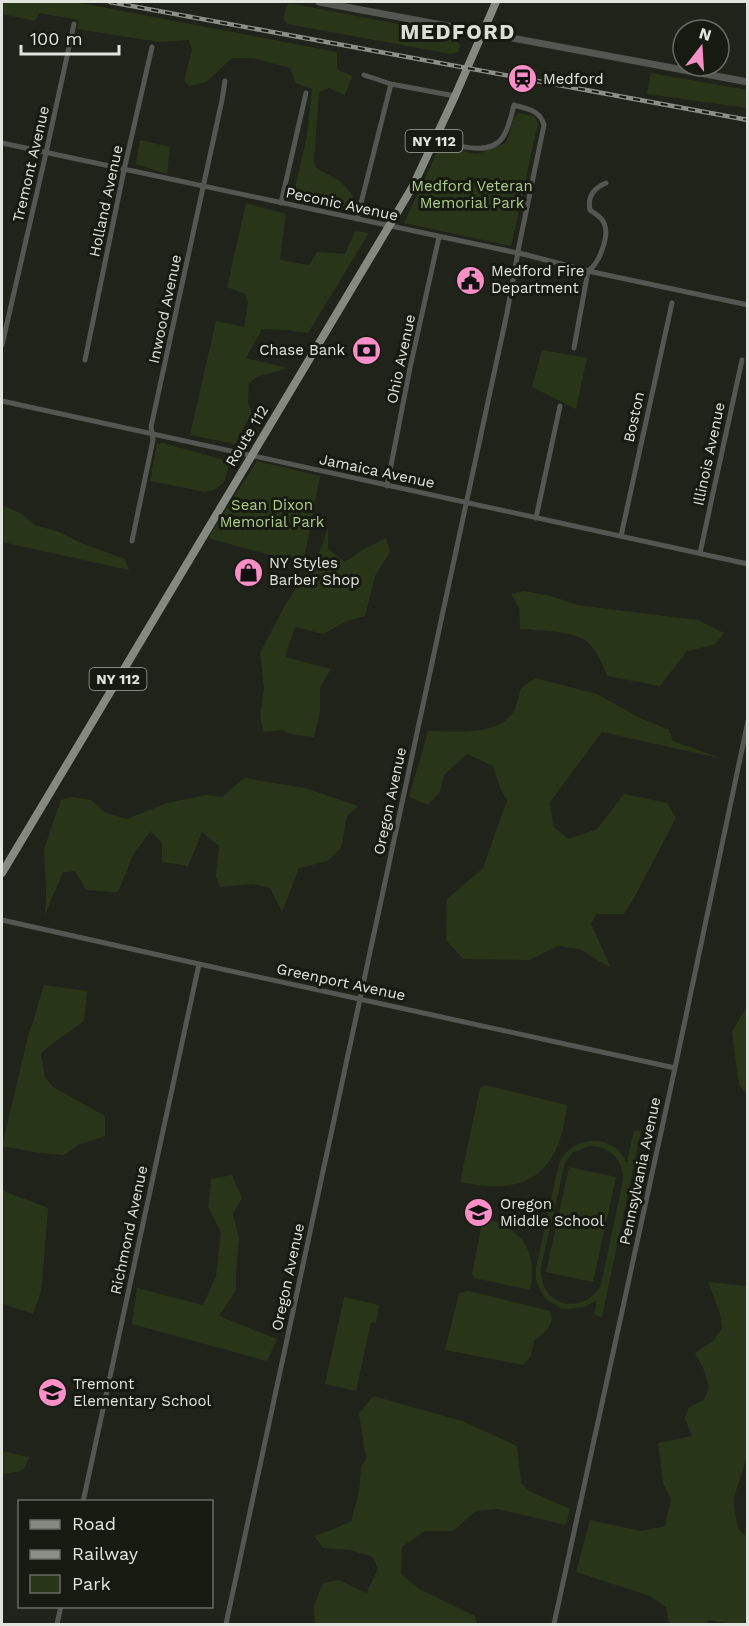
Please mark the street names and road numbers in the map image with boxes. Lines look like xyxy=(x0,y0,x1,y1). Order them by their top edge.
street label: Tremont Avenue xyxy=(9,104,53,224)
road number: NY 112 xyxy=(406,130,462,152)
street label: Holland Avenue xyxy=(85,143,127,259)
street label: Peconic Avenue xyxy=(284,183,400,225)
street label: Inwood Avenue xyxy=(145,253,185,365)
street label: Ohio Avenue xyxy=(383,313,419,405)
street label: Boston xyxy=(620,390,648,444)
street label: Illinois Avenue xyxy=(689,401,729,507)
street label: Route 112 xyxy=(222,402,272,470)
street label: Jamaica Avenue xyxy=(318,450,436,492)
road number: NY 112 xyxy=(90,668,146,690)
street label: Oregon Avenue xyxy=(370,746,410,856)
street label: Greenport Avenue xyxy=(275,960,407,1004)
street label: Pennsylvania Avenue xyxy=(616,1095,664,1247)
street label: Richmond Avenue xyxy=(107,1164,151,1296)
street label: Oregon Avenue xyxy=(268,1222,308,1332)

